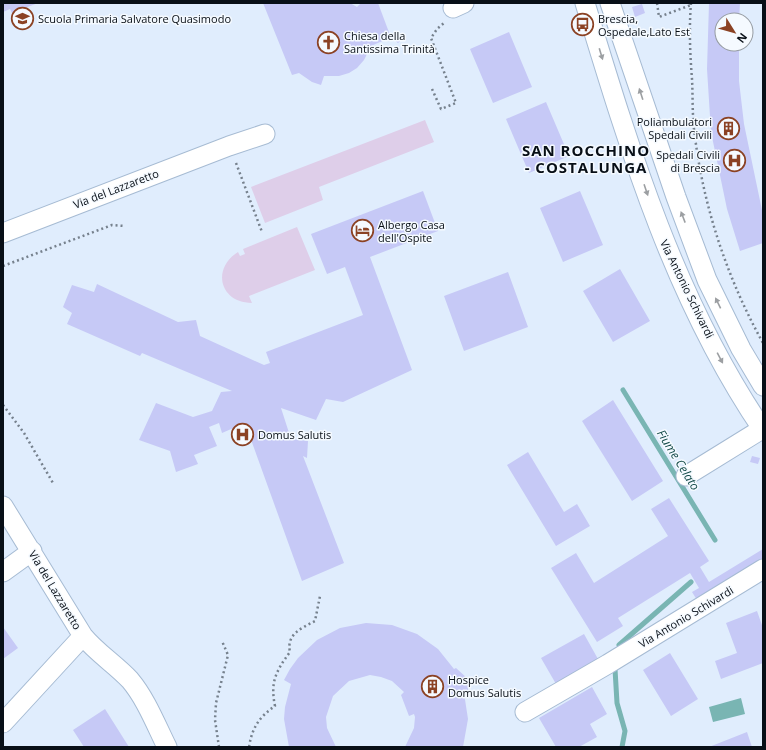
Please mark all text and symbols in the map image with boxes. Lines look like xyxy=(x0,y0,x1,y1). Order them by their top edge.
school or university icon: Scuola Primaria Salvatore Quasimodo xyxy=(9,6,35,32)
place label: Scuola Primaria Salvatore Quasimodo xyxy=(38,11,231,26)
place label: Brescia, Ospedale,Lato Est xyxy=(598,11,690,39)
bus stop icon: Brescia, Ospedale,Lato Est xyxy=(569,12,595,38)
north arrow xyxy=(714,12,754,52)
place label: Chiesa della Santissima Trinità xyxy=(344,28,435,56)
church icon: Chiesa della Santissima Trinità xyxy=(316,29,342,55)
text: N xyxy=(734,30,751,46)
one-way arrow xyxy=(598,48,604,60)
one-way arrow xyxy=(638,88,644,100)
place label: Poliambulatori Spedali Civili xyxy=(637,114,712,142)
building icon: Poliambulatori Spedali Civili xyxy=(715,115,741,141)
district label: SAN ROCCHINO - COSTALUNGA xyxy=(522,140,650,177)
place label: Spedali Civili di Brescia xyxy=(656,147,720,175)
hospital icon: Spedali Civili di Brescia xyxy=(722,148,748,174)
street label: Via del Lazzaretto xyxy=(71,165,161,212)
one-way arrow xyxy=(643,185,649,197)
one-way arrow xyxy=(680,211,686,223)
place label: Albergo Casa dell'Ospite xyxy=(378,217,445,245)
hotel icon: Albergo Casa dell'Ospite xyxy=(350,218,376,244)
street label: Via Antonio Schivardi xyxy=(657,237,718,341)
one-way arrow xyxy=(715,297,721,308)
one-way arrow xyxy=(717,352,723,364)
hospital icon: Domus Salutis xyxy=(229,422,255,448)
water label: Fiume Celato xyxy=(653,426,704,494)
place label: Domus Salutis xyxy=(258,427,331,442)
street label: Via del Lazzaretto xyxy=(26,547,85,633)
street label: Via Antonio Schivardi xyxy=(636,582,736,651)
place label: Hospice Domus Salutis xyxy=(448,672,521,700)
building icon: Hospice Domus Salutis xyxy=(420,673,446,699)

